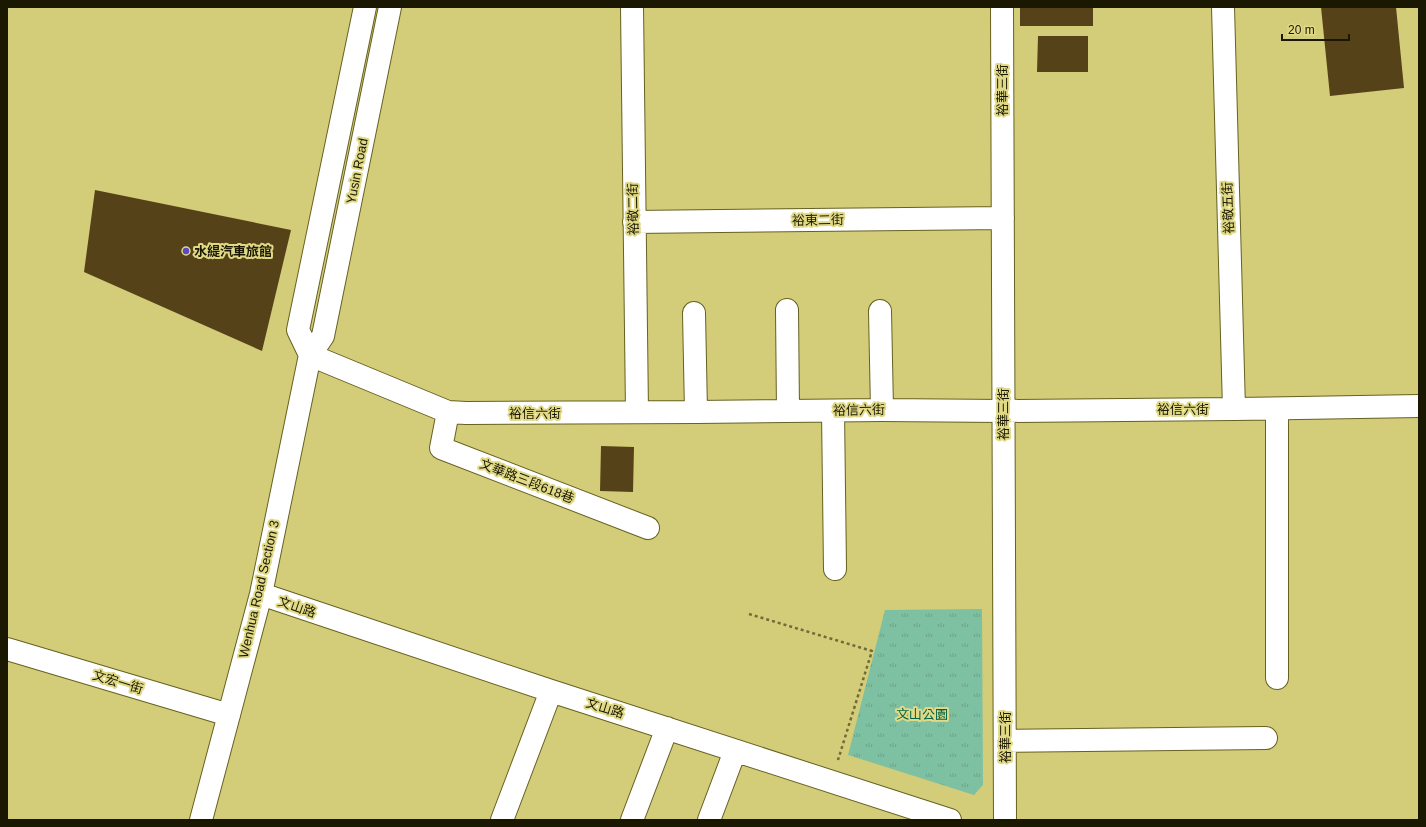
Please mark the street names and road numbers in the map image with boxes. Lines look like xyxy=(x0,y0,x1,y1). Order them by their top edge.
street label: 裕華三街 xyxy=(995,64,1010,116)
street label: Yusin Road xyxy=(343,137,371,205)
street label: 裕敬五街 xyxy=(1220,182,1236,234)
street label: 裕敬二街 xyxy=(625,183,641,235)
street label: 裕東二街 xyxy=(792,212,844,228)
street label: 裕華三街 xyxy=(996,388,1011,440)
street label: 裕信六街 xyxy=(833,402,885,418)
street label: 裕信六街 xyxy=(1157,402,1209,417)
street label: 裕信六街 xyxy=(509,406,561,421)
street label: 文華路三段618巷 xyxy=(478,456,576,506)
street label: Wenhua Road Section 3 xyxy=(236,519,282,659)
street label: 文山路 xyxy=(276,594,318,620)
street label: 文宏一街 xyxy=(91,667,145,697)
street label: 文山路 xyxy=(584,695,626,721)
street label: 裕華三街 xyxy=(998,711,1013,763)

